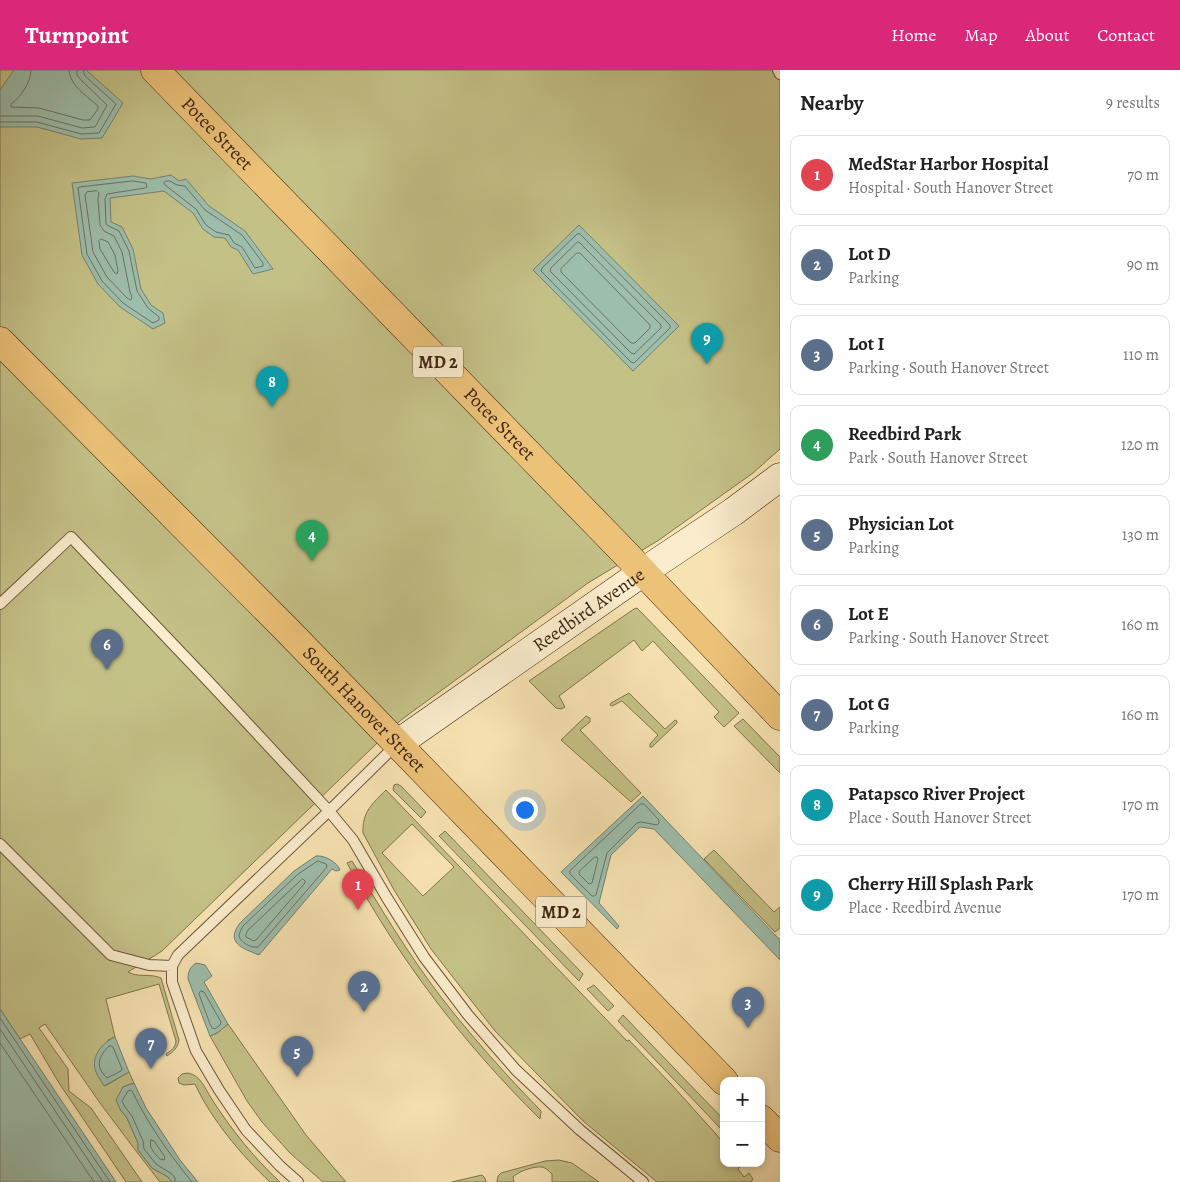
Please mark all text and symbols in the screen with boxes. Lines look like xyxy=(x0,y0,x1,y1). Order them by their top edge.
text: Turnpoint xyxy=(25,19,129,51)
text: Home xyxy=(891,23,936,47)
text: Map xyxy=(964,23,997,47)
text: About xyxy=(1025,23,1069,47)
text: Contact xyxy=(1097,23,1155,47)
text: Nearby xyxy=(800,89,863,117)
street label: Potee Street xyxy=(175,91,259,176)
text: 9 results xyxy=(1106,92,1160,114)
text: MedStar Harbor Hospital xyxy=(848,151,1049,177)
text: 1 xyxy=(814,164,820,186)
text: 70 m xyxy=(1127,164,1159,186)
text: Hospital · South Hanover Street xyxy=(848,177,1053,199)
text: Lot D xyxy=(848,241,891,267)
text: 2 xyxy=(813,254,821,276)
text: 90 m xyxy=(1127,254,1159,276)
text: Parking xyxy=(848,267,899,289)
pin: 9 xyxy=(691,323,723,364)
text: Lot I xyxy=(848,331,884,357)
text: 3 xyxy=(814,344,820,366)
text: 110 m xyxy=(1123,344,1159,366)
road number: MD 2 xyxy=(413,346,463,378)
text: Parking · South Hanover Street xyxy=(848,357,1049,379)
pin: 8 xyxy=(256,366,288,407)
street label: Potee Street xyxy=(458,382,541,466)
text: Reedbird Park xyxy=(848,421,961,447)
text: 4 xyxy=(813,434,821,456)
text: 120 m xyxy=(1121,434,1159,456)
text: Park · South Hanover Street xyxy=(848,447,1028,469)
text: Physician Lot xyxy=(848,511,954,537)
pin: 4 xyxy=(296,520,328,561)
text: 5 xyxy=(814,524,820,546)
text: 130 m xyxy=(1122,524,1159,546)
text: Parking xyxy=(848,537,899,559)
street label: Reedbird Avenue xyxy=(528,562,650,658)
text: Lot E xyxy=(848,601,889,627)
text: 6 xyxy=(813,614,821,636)
text: 160 m xyxy=(1121,614,1159,636)
text: Parking · South Hanover Street xyxy=(848,627,1049,649)
pin: 6 xyxy=(91,629,123,670)
street label: South Hanover Street xyxy=(297,641,431,778)
text: Lot G xyxy=(848,691,890,717)
text: 7 xyxy=(814,704,820,726)
text: 160 m xyxy=(1121,704,1159,726)
text: Parking xyxy=(848,717,899,739)
text: Patapsco River Project xyxy=(848,781,1025,807)
text: 8 xyxy=(813,794,821,816)
text: 170 m xyxy=(1122,794,1159,816)
your location xyxy=(512,797,538,823)
text: Place · South Hanover Street xyxy=(848,807,1032,829)
pin: 1 xyxy=(342,869,374,910)
text: Cherry Hill Splash Park xyxy=(848,871,1033,897)
text: 9 xyxy=(813,884,821,906)
text: 170 m xyxy=(1122,884,1159,906)
road number: MD 2 xyxy=(536,896,586,928)
text: Place · Reedbird Avenue xyxy=(848,897,1002,919)
pin: 2 xyxy=(348,971,380,1012)
pin: 3 xyxy=(732,987,764,1028)
pin: 7 xyxy=(135,1028,167,1069)
pin: 5 xyxy=(281,1036,313,1077)
map controls xyxy=(720,1077,765,1167)
button: + xyxy=(720,1077,765,1122)
button: − xyxy=(720,1122,765,1167)

